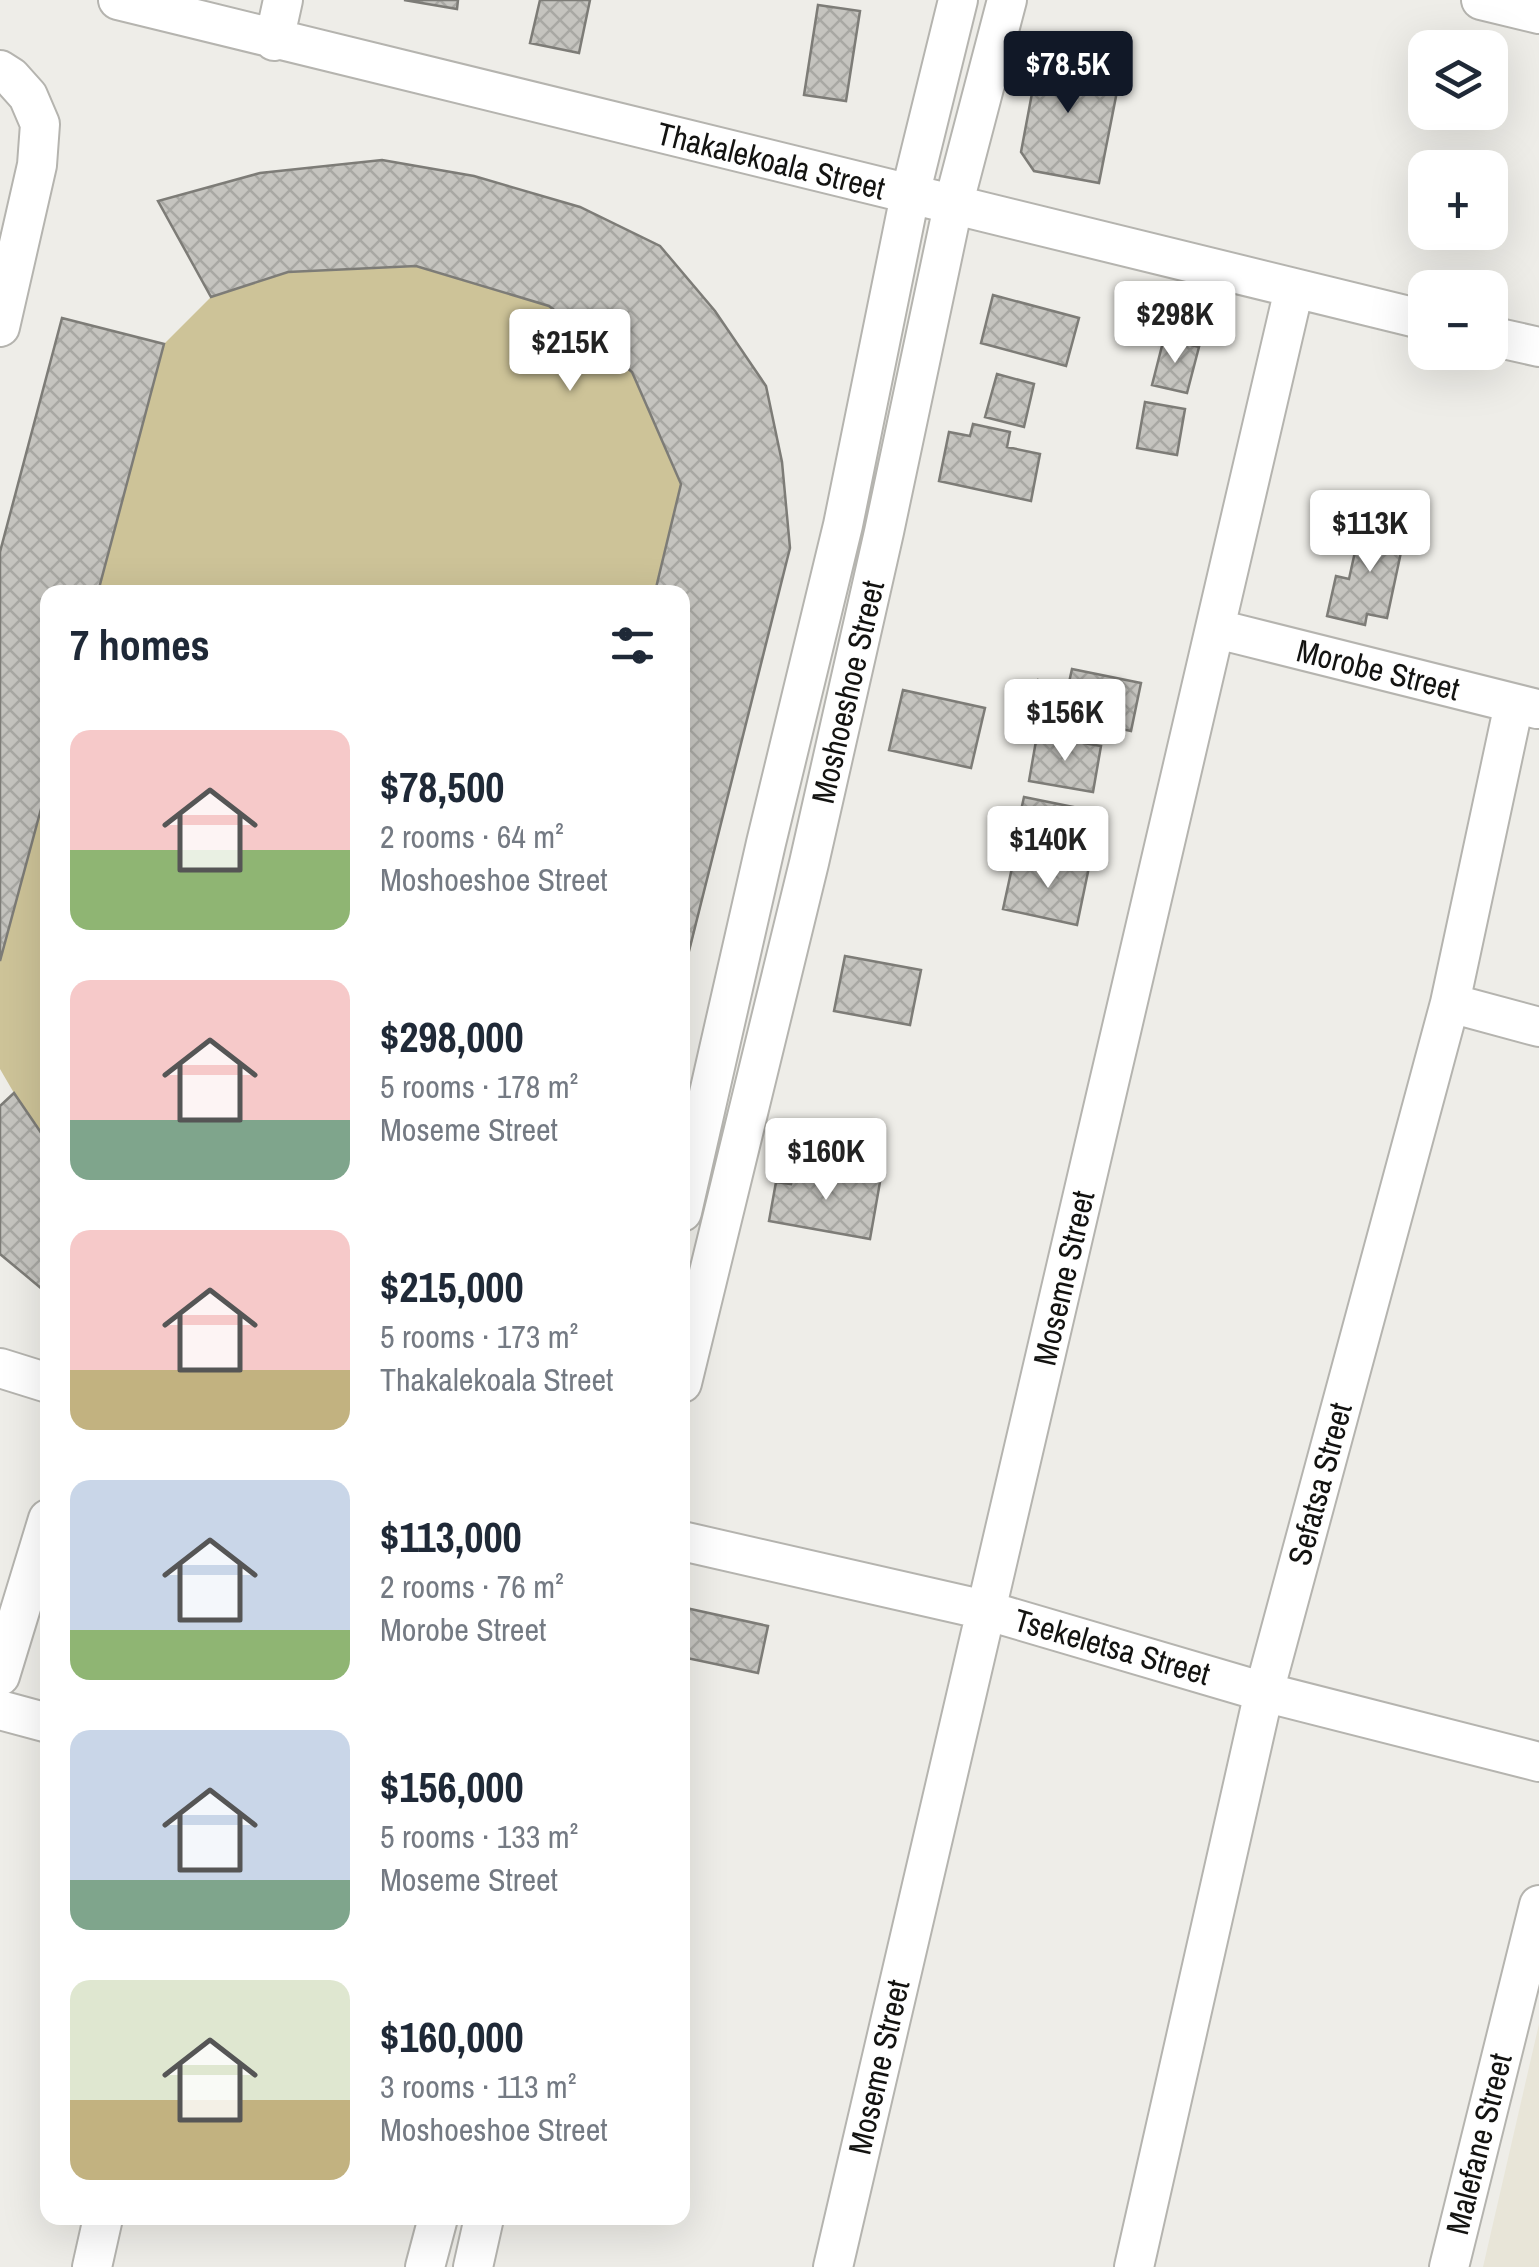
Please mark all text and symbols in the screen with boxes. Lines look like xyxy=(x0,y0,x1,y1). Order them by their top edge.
map controls xyxy=(1408,30,1508,370)
button: layers xyxy=(1408,30,1508,130)
pin: $78.5K xyxy=(987,31,1149,116)
text: $78.5K xyxy=(1026,42,1110,85)
street label: Thakalekoala Street xyxy=(653,111,890,210)
button: + xyxy=(1408,150,1508,250)
button: − xyxy=(1408,270,1508,370)
pin: $298K xyxy=(1105,281,1245,366)
text: $298K xyxy=(1136,292,1214,335)
pin: $215K xyxy=(500,309,640,394)
text: $215K xyxy=(531,320,609,363)
pin: $113K xyxy=(1300,490,1440,575)
text: $113K xyxy=(1332,501,1408,544)
street label: Moshoeshoe Street xyxy=(801,576,894,808)
text: 7 homes xyxy=(70,617,210,673)
icon: filters xyxy=(605,618,660,673)
street label: Morobe Street xyxy=(1292,629,1464,710)
pin: $156K xyxy=(995,679,1135,764)
text: $156K xyxy=(1026,690,1104,733)
text: $78,500 xyxy=(380,759,505,815)
icon: home xyxy=(150,770,270,890)
pin: $140K xyxy=(978,806,1118,891)
text: 2 rooms · 64 m² xyxy=(380,815,564,858)
text: $140K xyxy=(1009,817,1087,860)
text: Moshoeshoe Street xyxy=(380,858,608,901)
text: $298,000 xyxy=(380,1009,524,1065)
icon: home xyxy=(150,1020,270,1140)
text: 5 rooms · 178 m² xyxy=(380,1065,578,1108)
text: Moseme Street xyxy=(380,1108,558,1151)
pin: $160K xyxy=(756,1118,896,1203)
text: $160K xyxy=(787,1129,865,1172)
street label: Moseme Street xyxy=(1023,1186,1104,1369)
text: $215,000 xyxy=(380,1259,524,1315)
icon: home xyxy=(150,1270,270,1390)
text: 5 rooms · 173 m² xyxy=(380,1315,578,1358)
text: Thakalekoala Street xyxy=(380,1358,613,1401)
street label: Sefatsa Street xyxy=(1277,1398,1362,1570)
text: $113,000 xyxy=(380,1509,522,1565)
icon: home xyxy=(150,1520,270,1640)
text: 2 rooms · 76 m² xyxy=(380,1565,564,1608)
street label: Tsekeletsa Street xyxy=(1009,1598,1215,1695)
text: Morobe Street xyxy=(380,1608,546,1651)
text: $156,000 xyxy=(380,1759,524,1815)
icon: home xyxy=(150,1770,270,1890)
text: 5 rooms · 133 m² xyxy=(380,1815,578,1858)
text: Moseme Street xyxy=(380,1858,558,1901)
street label: Moseme Street xyxy=(838,1975,919,2158)
text: $160,000 xyxy=(380,2009,524,2065)
icon: home xyxy=(150,2020,270,2140)
street label: Malefane Street xyxy=(1435,2049,1522,2239)
text: 3 rooms · 113 m² xyxy=(380,2065,576,2108)
text: Moshoeshoe Street xyxy=(380,2108,608,2151)

